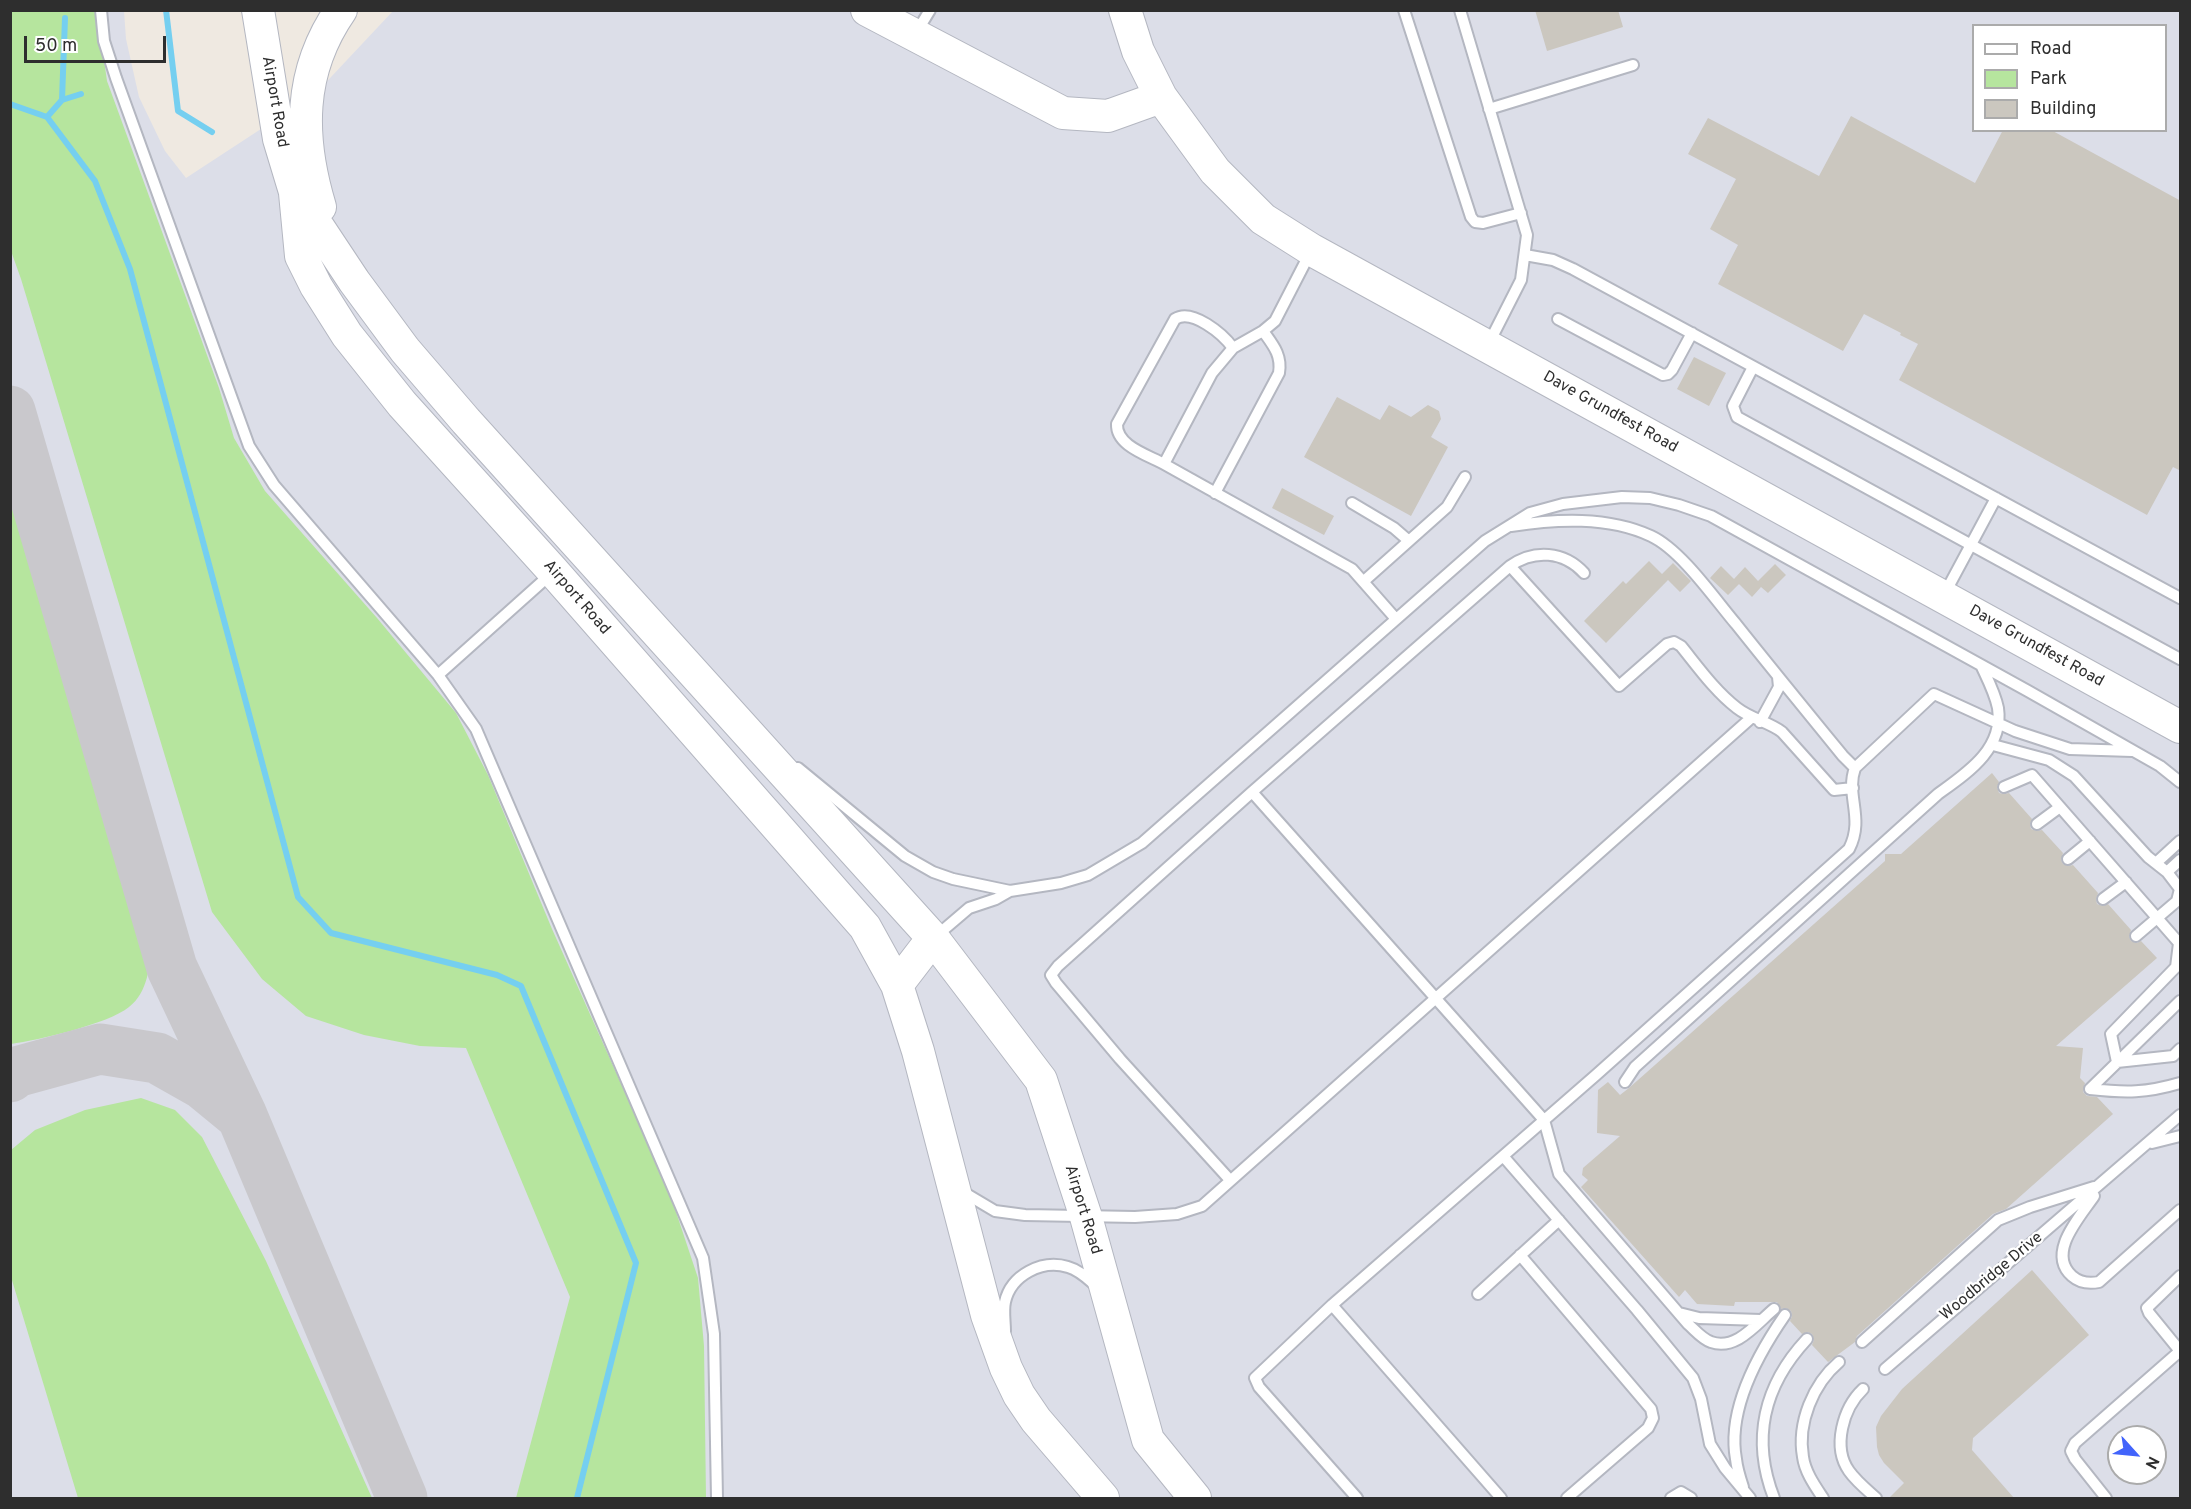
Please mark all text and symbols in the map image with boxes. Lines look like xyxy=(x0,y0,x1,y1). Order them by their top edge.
scale bar xyxy=(27,24,170,62)
legend xyxy=(1972,24,2167,132)
text: 50 m xyxy=(35,35,77,58)
text: Road xyxy=(2030,38,2072,61)
street label: Airport Road xyxy=(257,55,291,149)
text: Park xyxy=(2030,68,2067,91)
text: Building xyxy=(2030,98,2096,121)
street label: Dave Grundfest Road xyxy=(1539,368,1681,458)
street label: Airport Road xyxy=(538,557,614,639)
street label: Dave Grundfest Road xyxy=(1965,602,2107,692)
street label: Airport Road xyxy=(1059,1163,1105,1257)
street label: Woodbridge Drive xyxy=(1937,1229,2047,1325)
north arrow xyxy=(2107,1425,2167,1485)
text: N xyxy=(2140,1453,2163,1472)

